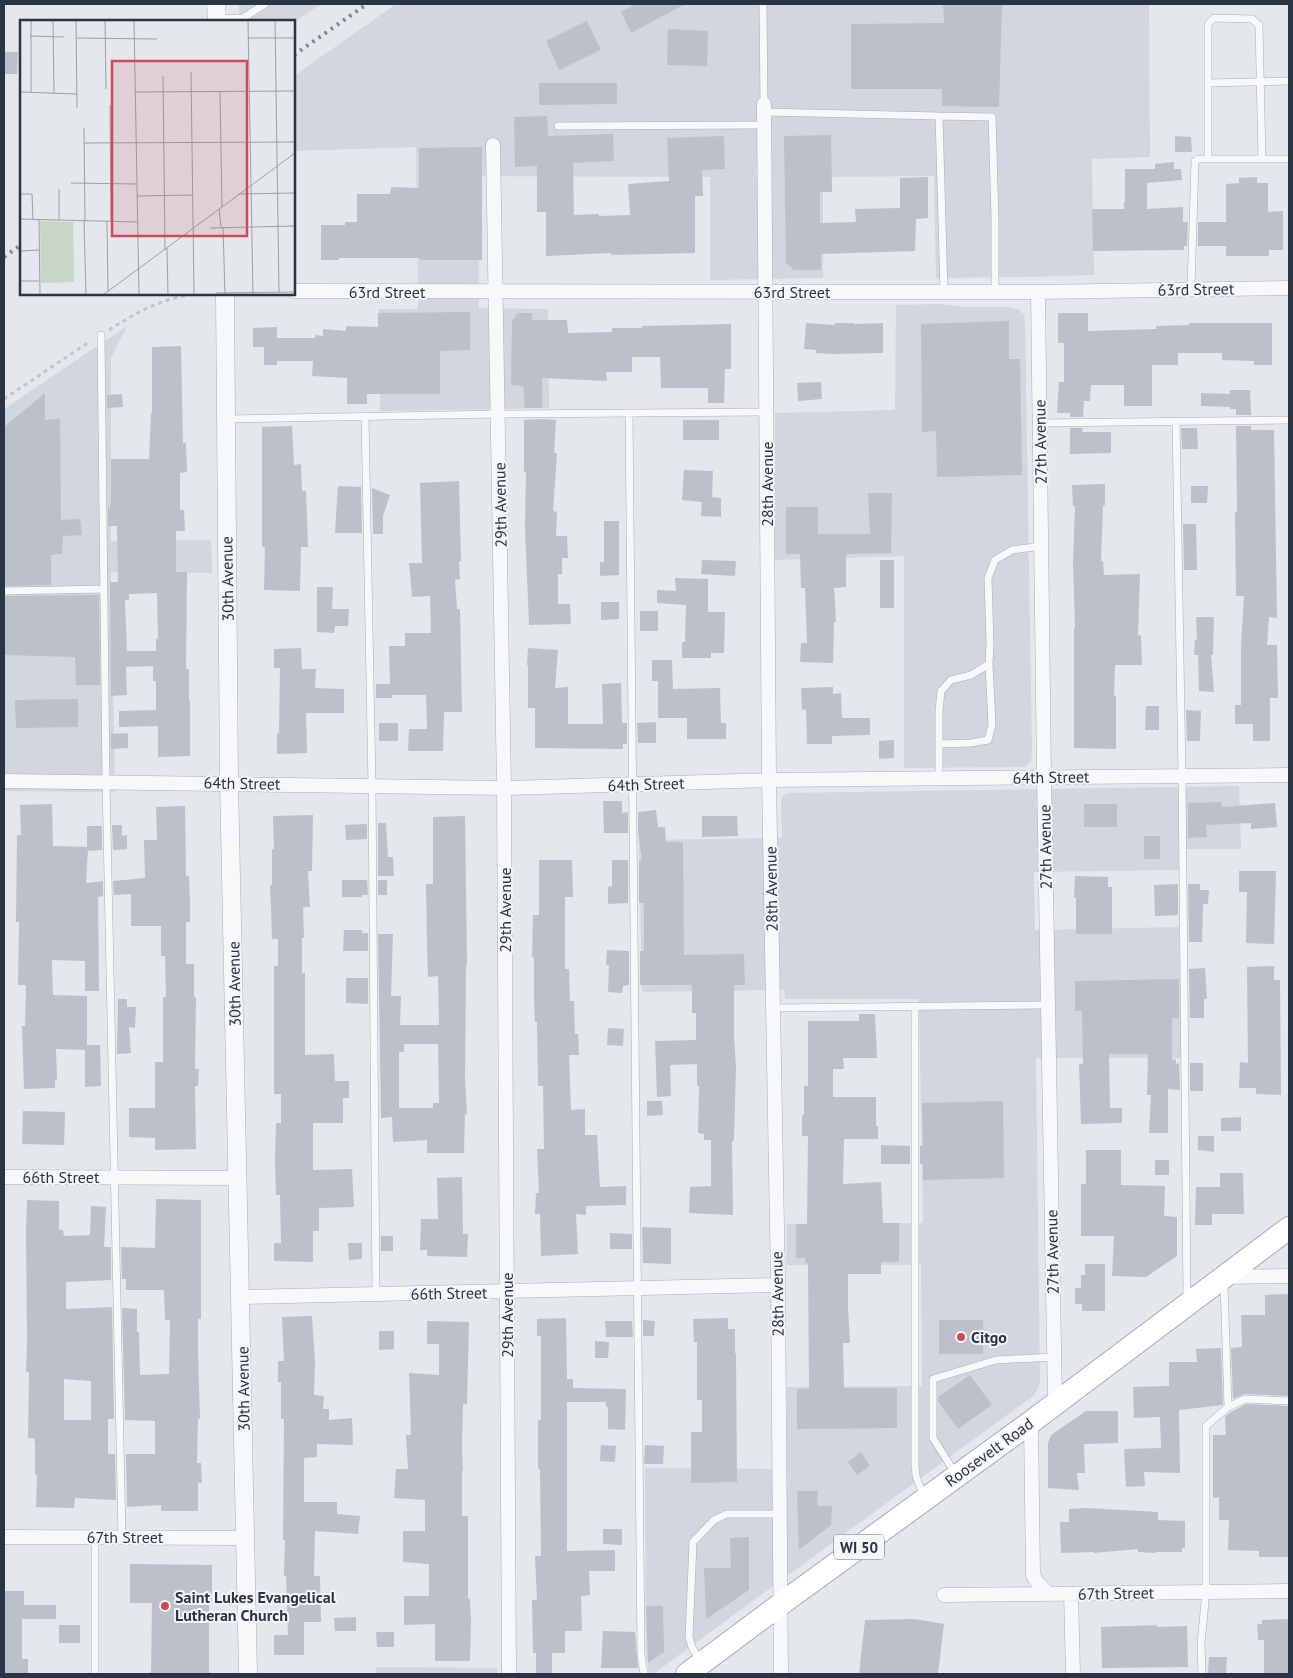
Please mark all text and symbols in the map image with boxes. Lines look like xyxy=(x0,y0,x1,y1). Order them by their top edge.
inset map xyxy=(20,20,295,295)
street label: 63rd Street xyxy=(1158,278,1235,300)
street label: 63rd Street xyxy=(349,282,426,302)
street label: 63rd Street xyxy=(754,282,831,302)
street label: 27th Avenue xyxy=(1029,399,1051,485)
street label: 28th Avenue xyxy=(757,441,777,527)
street label: 29th Avenue xyxy=(489,462,511,548)
street label: 30th Avenue xyxy=(216,536,238,622)
street label: 64th Street xyxy=(1012,766,1090,788)
street label: 64th Street xyxy=(203,772,281,794)
street label: 64th Street xyxy=(607,773,685,795)
street label: 27th Avenue xyxy=(1034,804,1056,890)
street label: 28th Avenue xyxy=(760,846,782,932)
street label: 29th Avenue xyxy=(495,867,515,953)
street label: 30th Avenue xyxy=(223,941,245,1027)
street label: 66th Street xyxy=(23,1167,100,1187)
street label: 27th Avenue xyxy=(1041,1209,1063,1295)
street label: 28th Avenue xyxy=(766,1251,788,1337)
street label: 29th Avenue xyxy=(497,1272,517,1358)
street label: 66th Street xyxy=(410,1282,488,1304)
place label: Citgo xyxy=(971,1327,1007,1347)
marker: Citgo xyxy=(955,1331,967,1343)
street label: 30th Avenue xyxy=(232,1346,254,1432)
street label: Roosevelt Road xyxy=(941,1413,1037,1491)
street label: 67th Street xyxy=(87,1527,164,1547)
road number: WI 50 xyxy=(834,1534,884,1560)
street label: 67th Street xyxy=(1078,1582,1155,1604)
place label: Saint Lukes Evangelical Lutheran Church xyxy=(175,1587,336,1625)
marker: Saint Lukes Evangelical Lutheran Church xyxy=(159,1600,171,1612)

